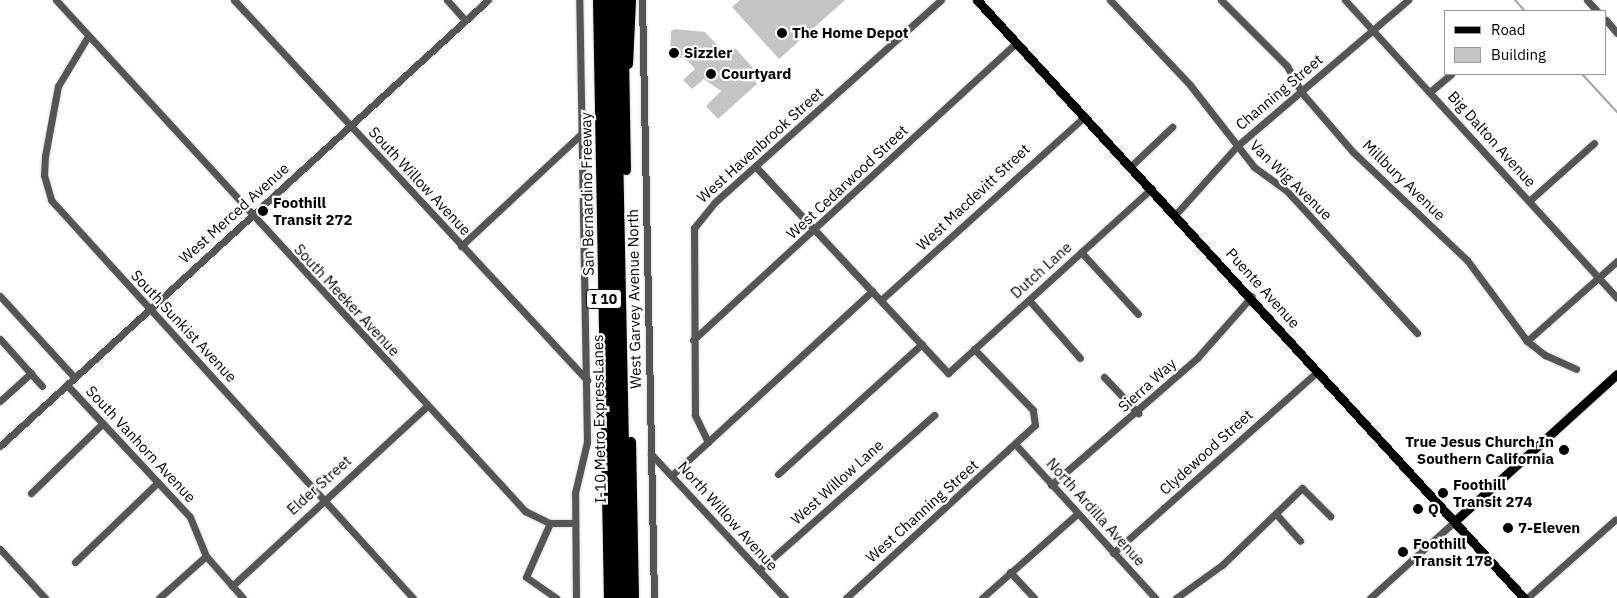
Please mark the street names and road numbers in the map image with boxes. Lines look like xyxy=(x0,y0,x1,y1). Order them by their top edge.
street label: Channing Street xyxy=(1232,50,1326,134)
street label: West Havenbrook Street xyxy=(693,84,827,206)
street label: Big Dalton Avenue xyxy=(1444,87,1540,191)
street label: San Bernardino Freeway xyxy=(577,112,597,276)
street label: West Cedarwood Street xyxy=(783,121,911,243)
street label: South Willow Avenue xyxy=(365,123,475,239)
street label: Van Wig Avenue xyxy=(1246,136,1336,224)
street label: Millbury Avenue xyxy=(1359,136,1449,224)
street label: West Macdevitt Street xyxy=(913,140,1033,254)
street label: West Merced Avenue xyxy=(175,159,293,267)
street label: West Garvey Avenue North xyxy=(623,209,645,389)
street label: Dutch Lane xyxy=(1007,238,1075,302)
street label: South Meeker Avenue xyxy=(290,240,404,360)
street label: Puente Avenue xyxy=(1222,244,1304,332)
street label: South Sunkist Avenue xyxy=(127,266,241,386)
road number: I 10 xyxy=(585,288,623,310)
street label: I-10 Metro ExpressLanes xyxy=(589,334,609,504)
street label: Sierra Way xyxy=(1114,354,1180,416)
street label: South Vanhorn Avenue xyxy=(82,382,200,506)
street label: Clydewood Street xyxy=(1156,405,1256,499)
street label: West Willow Lane xyxy=(787,436,887,528)
street label: Elder Street xyxy=(283,452,355,518)
street label: North Ardilla Avenue xyxy=(1043,454,1149,570)
street label: West Channing Street xyxy=(862,456,982,566)
street label: North Willow Avenue xyxy=(674,458,782,574)

